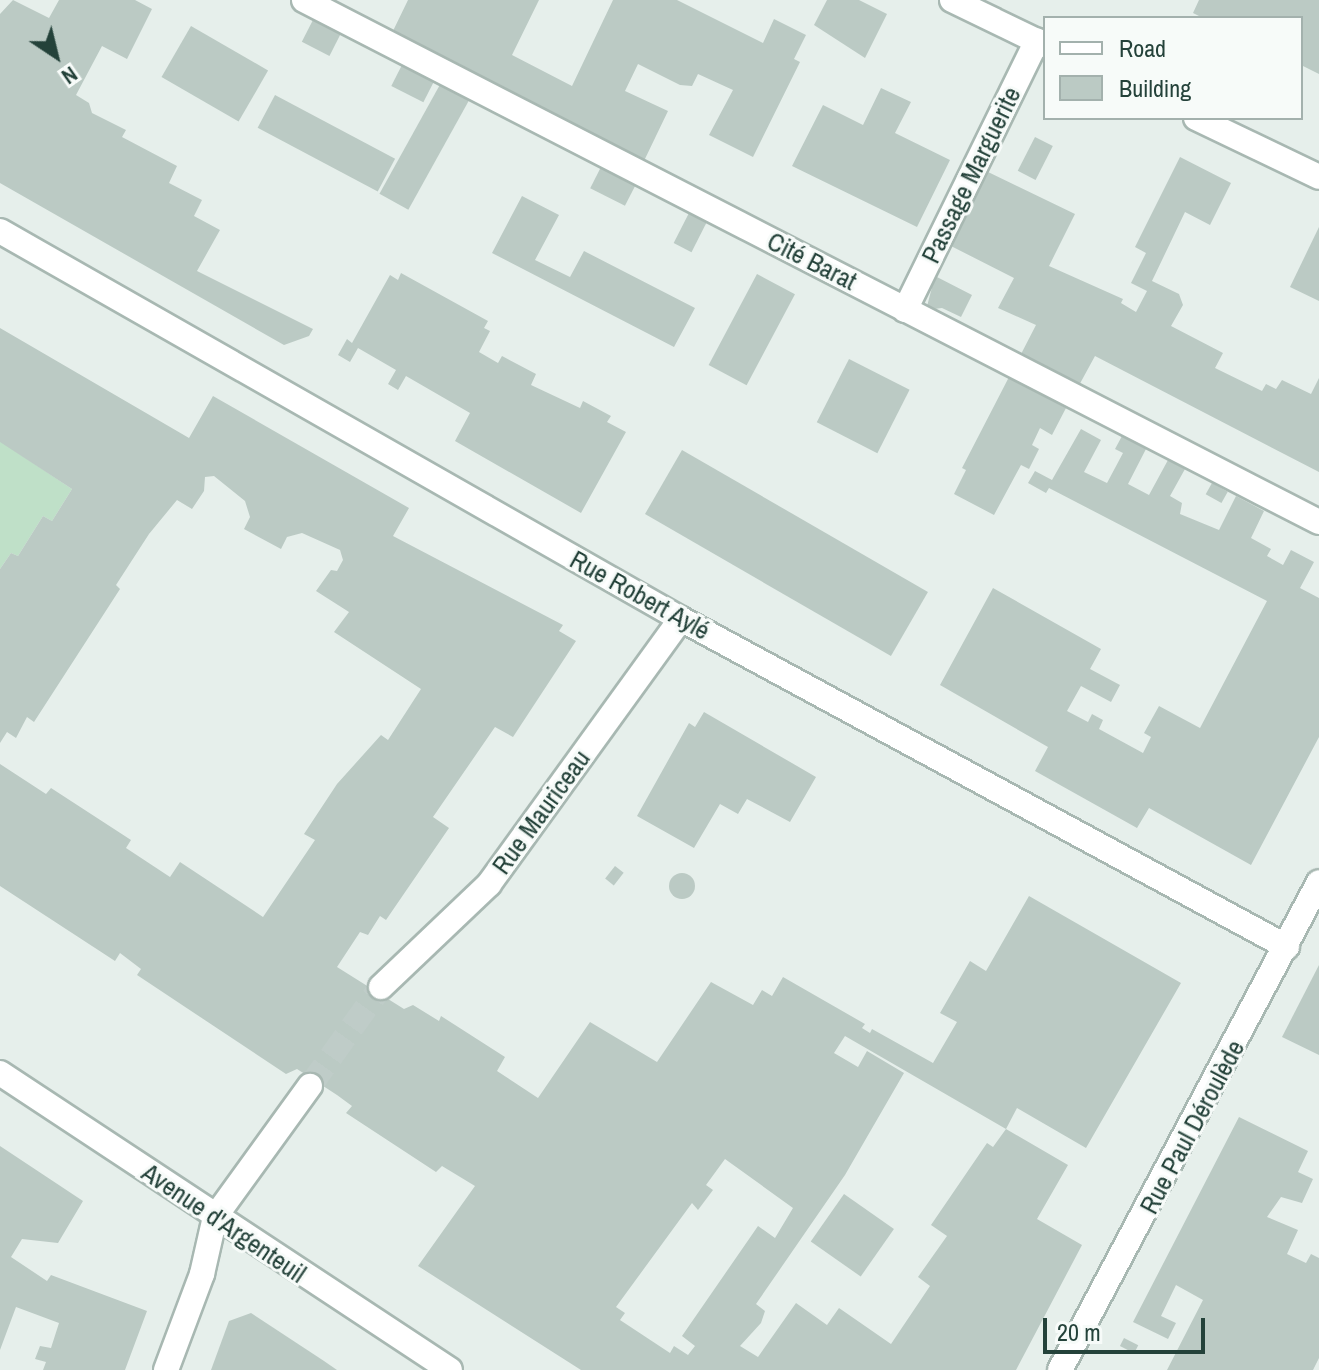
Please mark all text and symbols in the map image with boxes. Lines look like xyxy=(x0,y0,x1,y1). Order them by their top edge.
north arrow xyxy=(16,16,96,96)
legend xyxy=(1043,16,1303,120)
text: Road xyxy=(1119,32,1166,64)
text: N xyxy=(56,60,84,92)
text: Building xyxy=(1119,72,1191,104)
street label: Passage Marguerite xyxy=(915,82,1027,268)
street label: Cité Barat xyxy=(762,225,862,297)
street label: Rue Robert Aylé xyxy=(564,544,716,646)
street label: Rue Mauriceau xyxy=(486,744,596,880)
street label: Rue Paul Déroulède xyxy=(1133,1035,1251,1219)
street label: Avenue d'Argenteuil xyxy=(136,1157,312,1289)
scale bar xyxy=(1047,1302,1209,1352)
text: 20 m xyxy=(1057,1316,1101,1348)

